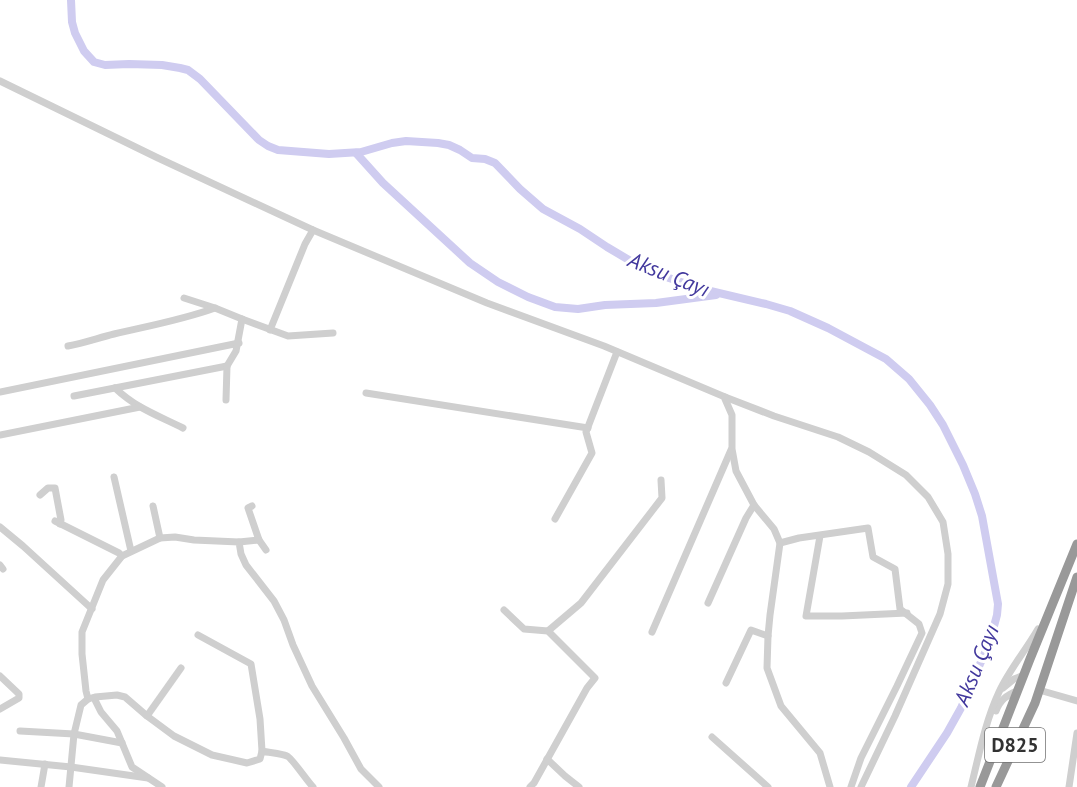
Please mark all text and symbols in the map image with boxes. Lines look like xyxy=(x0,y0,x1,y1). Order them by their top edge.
water label: Aksu Çayı xyxy=(623,245,714,303)
water label: Aksu Çayı xyxy=(947,620,1005,711)
road number: D825 xyxy=(985,728,1045,762)

